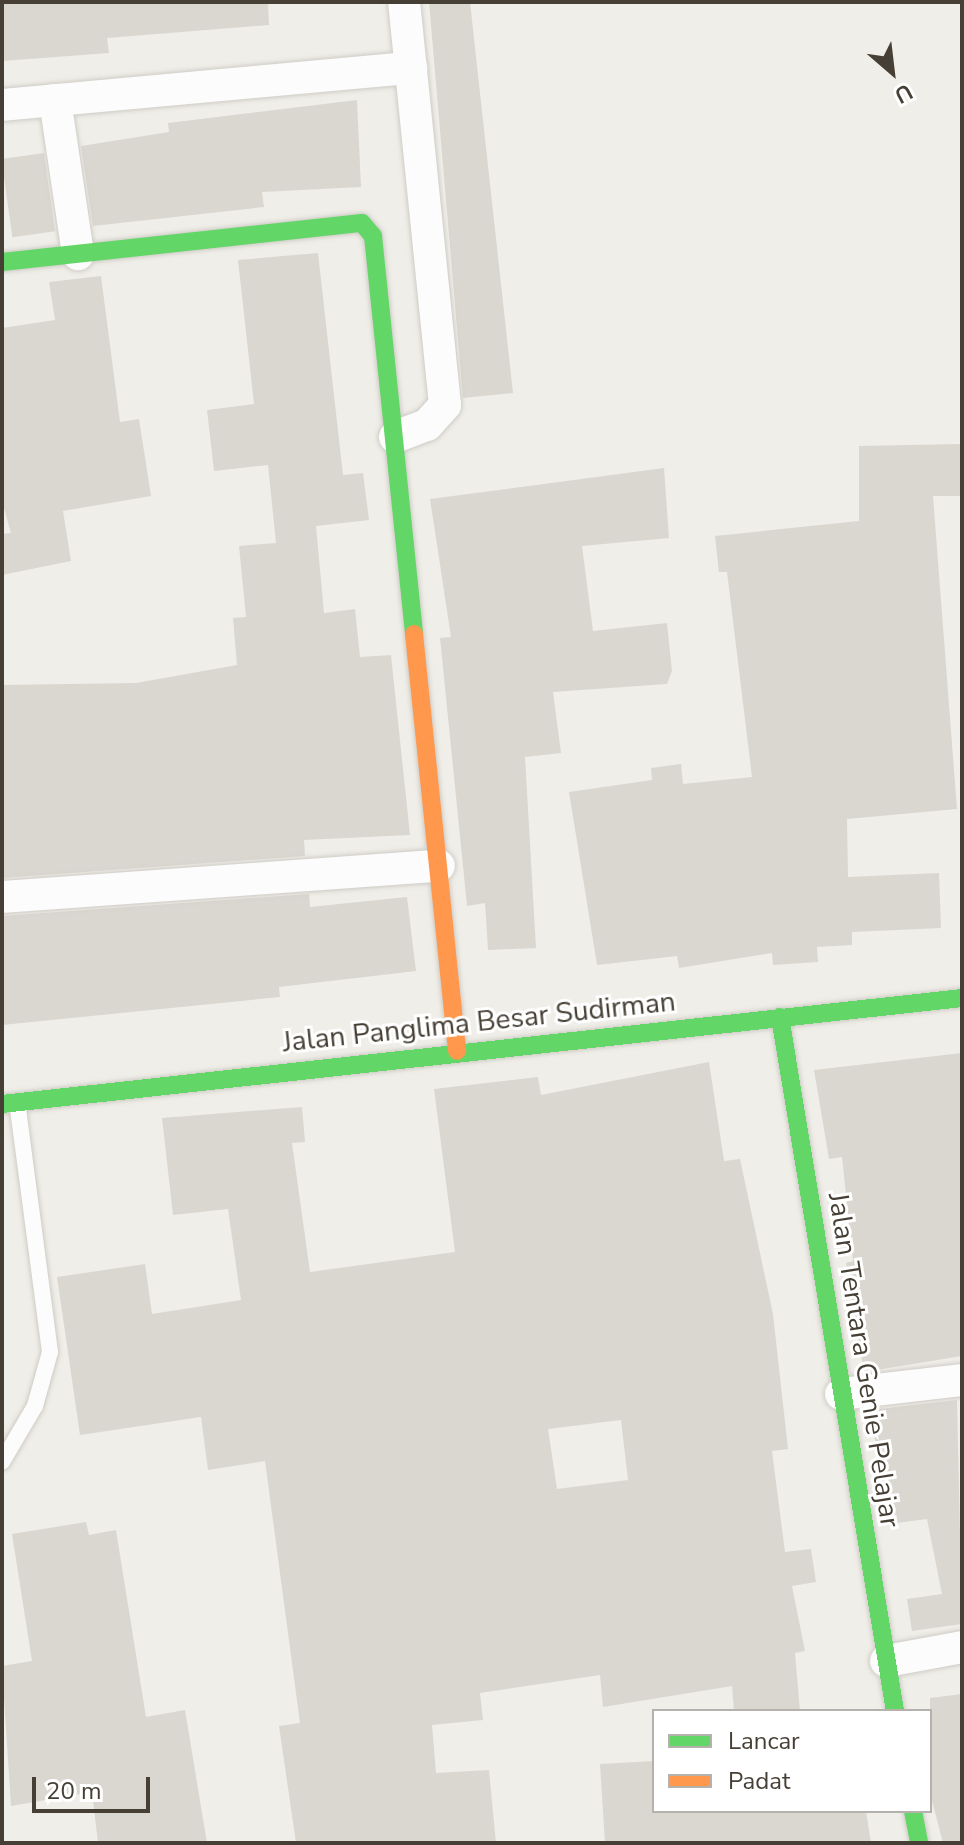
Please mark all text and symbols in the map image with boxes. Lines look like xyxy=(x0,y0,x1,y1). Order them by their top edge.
north arrow xyxy=(852,32,932,112)
text: U xyxy=(889,76,917,110)
street label: Jalan Panglima Besar Sudirman xyxy=(281,985,677,1059)
street label: Jalan Tentara Genie Pelajar xyxy=(821,1190,907,1530)
legend xyxy=(652,1709,932,1813)
text: Lancar xyxy=(728,1725,800,1757)
scale bar xyxy=(36,1761,154,1811)
text: Padat xyxy=(728,1765,790,1797)
text: 20 m xyxy=(46,1775,102,1807)

